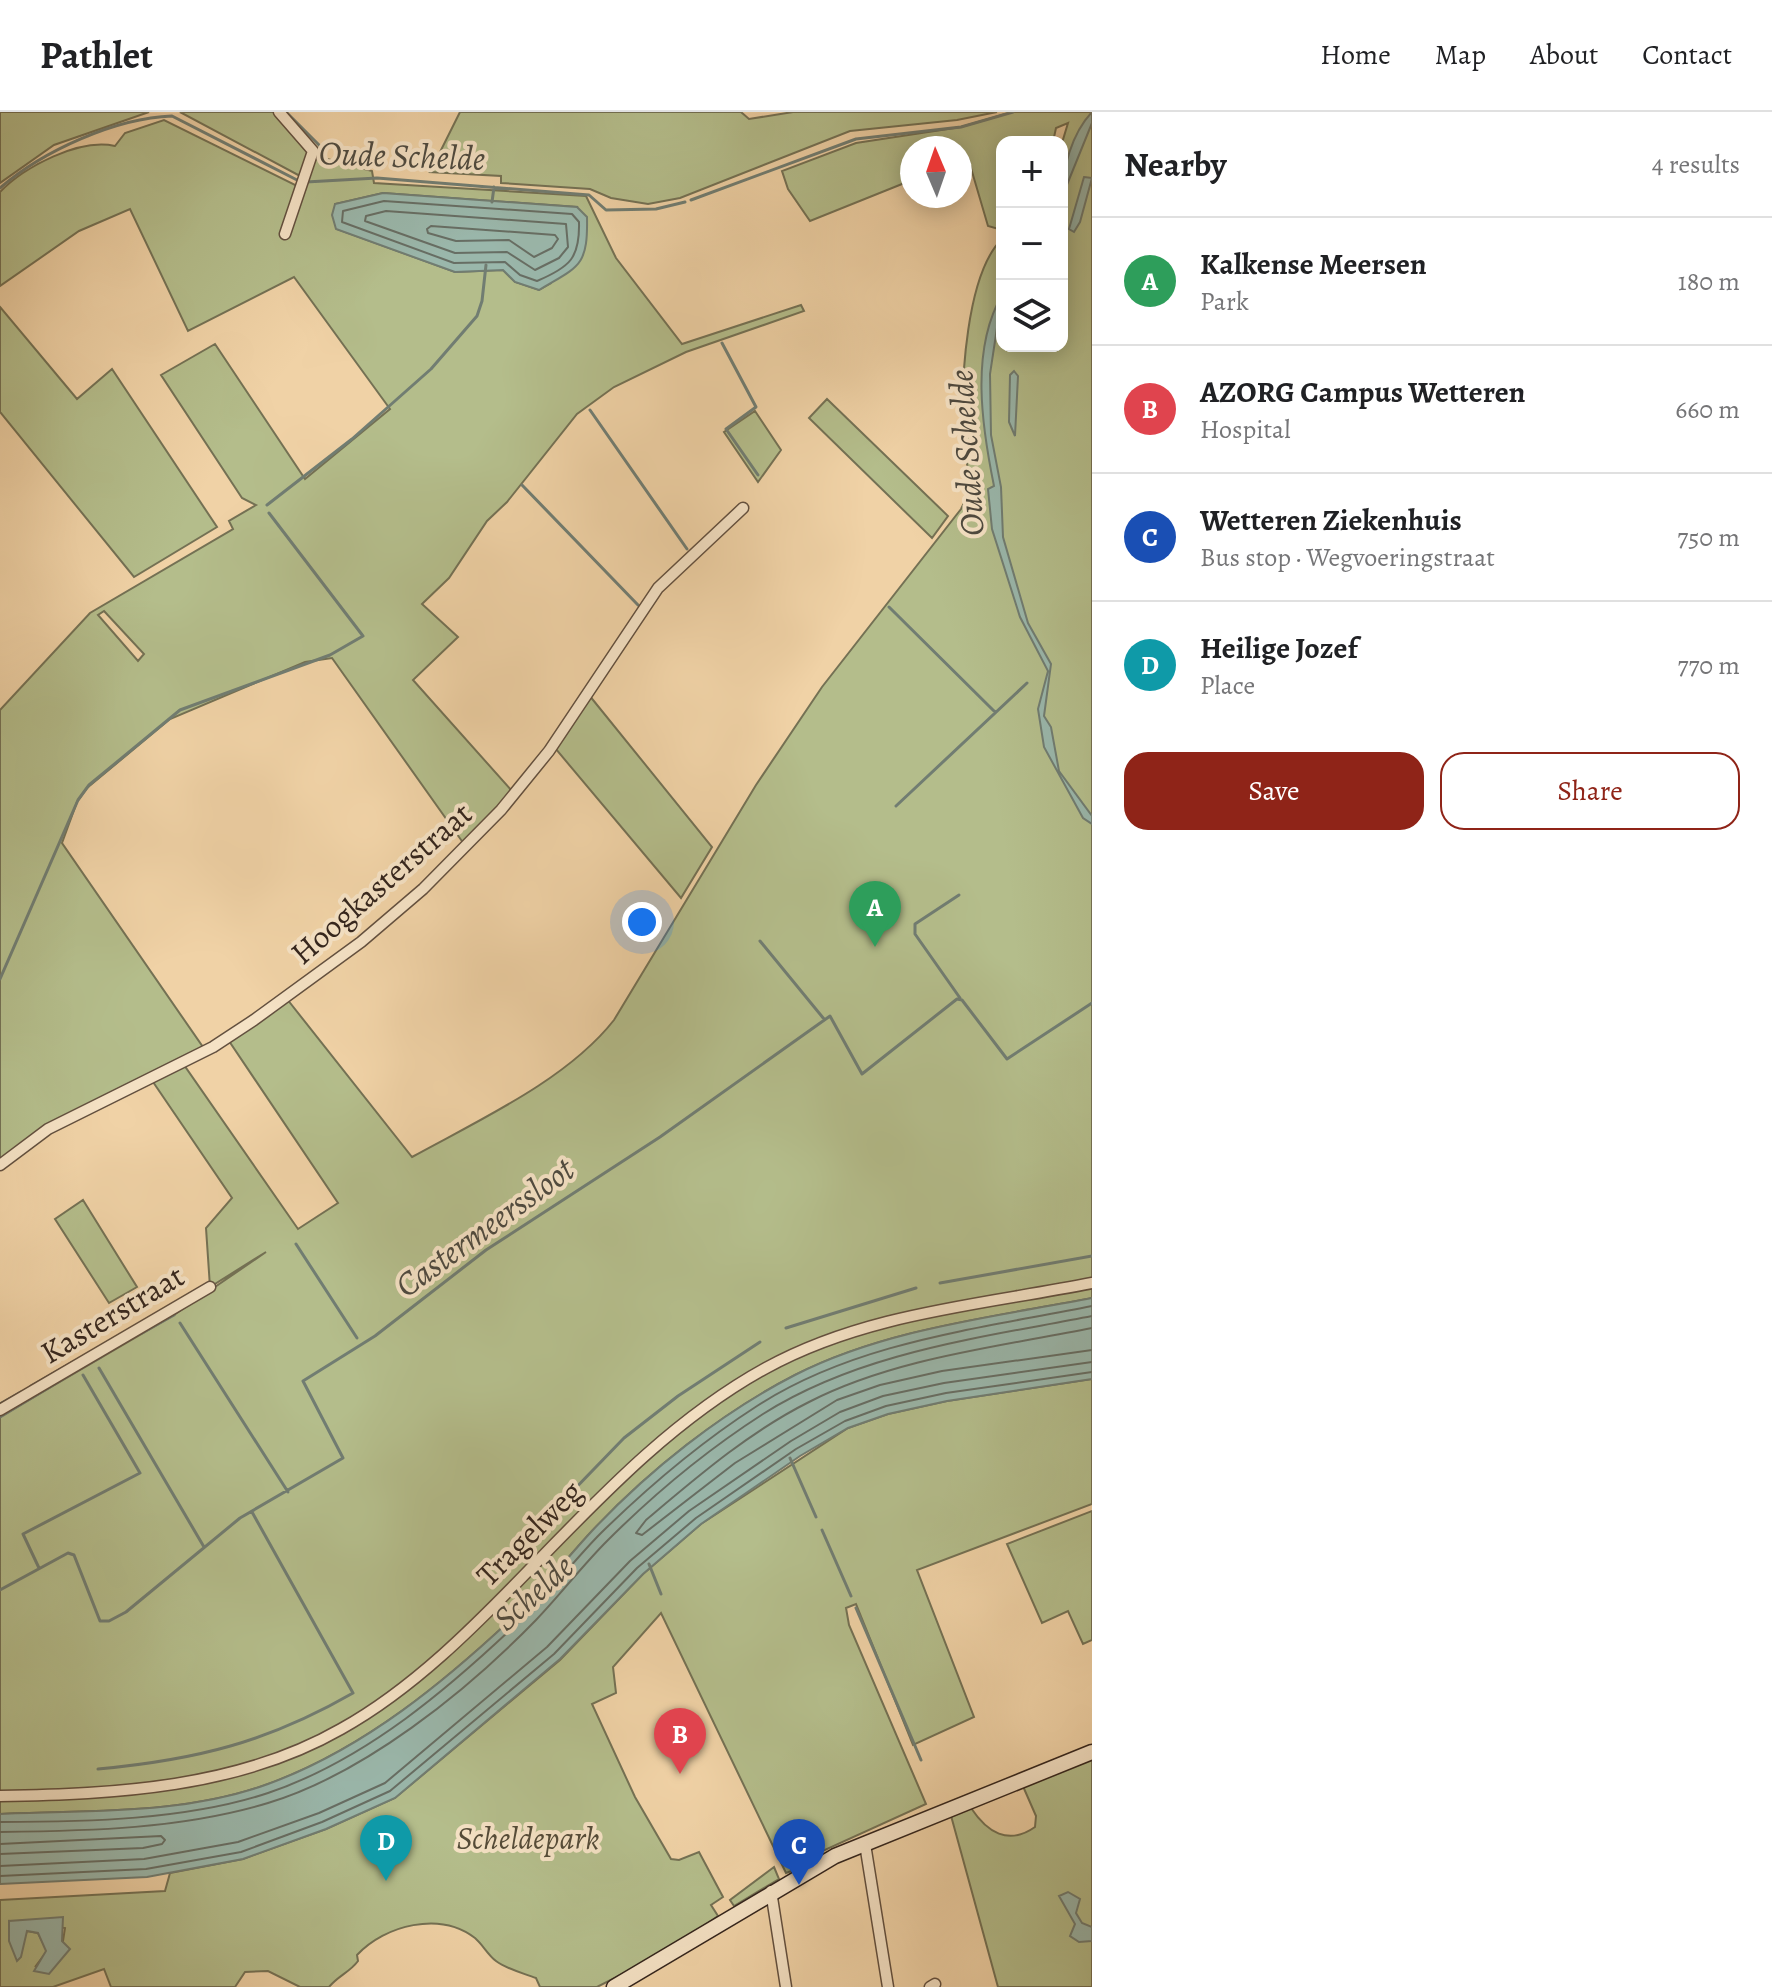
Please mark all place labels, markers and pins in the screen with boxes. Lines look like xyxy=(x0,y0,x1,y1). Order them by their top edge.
pin: A xyxy=(849,881,901,947)
pin: B xyxy=(654,1708,706,1774)
pin: D xyxy=(360,1815,412,1881)
pin: C xyxy=(773,1819,825,1885)

